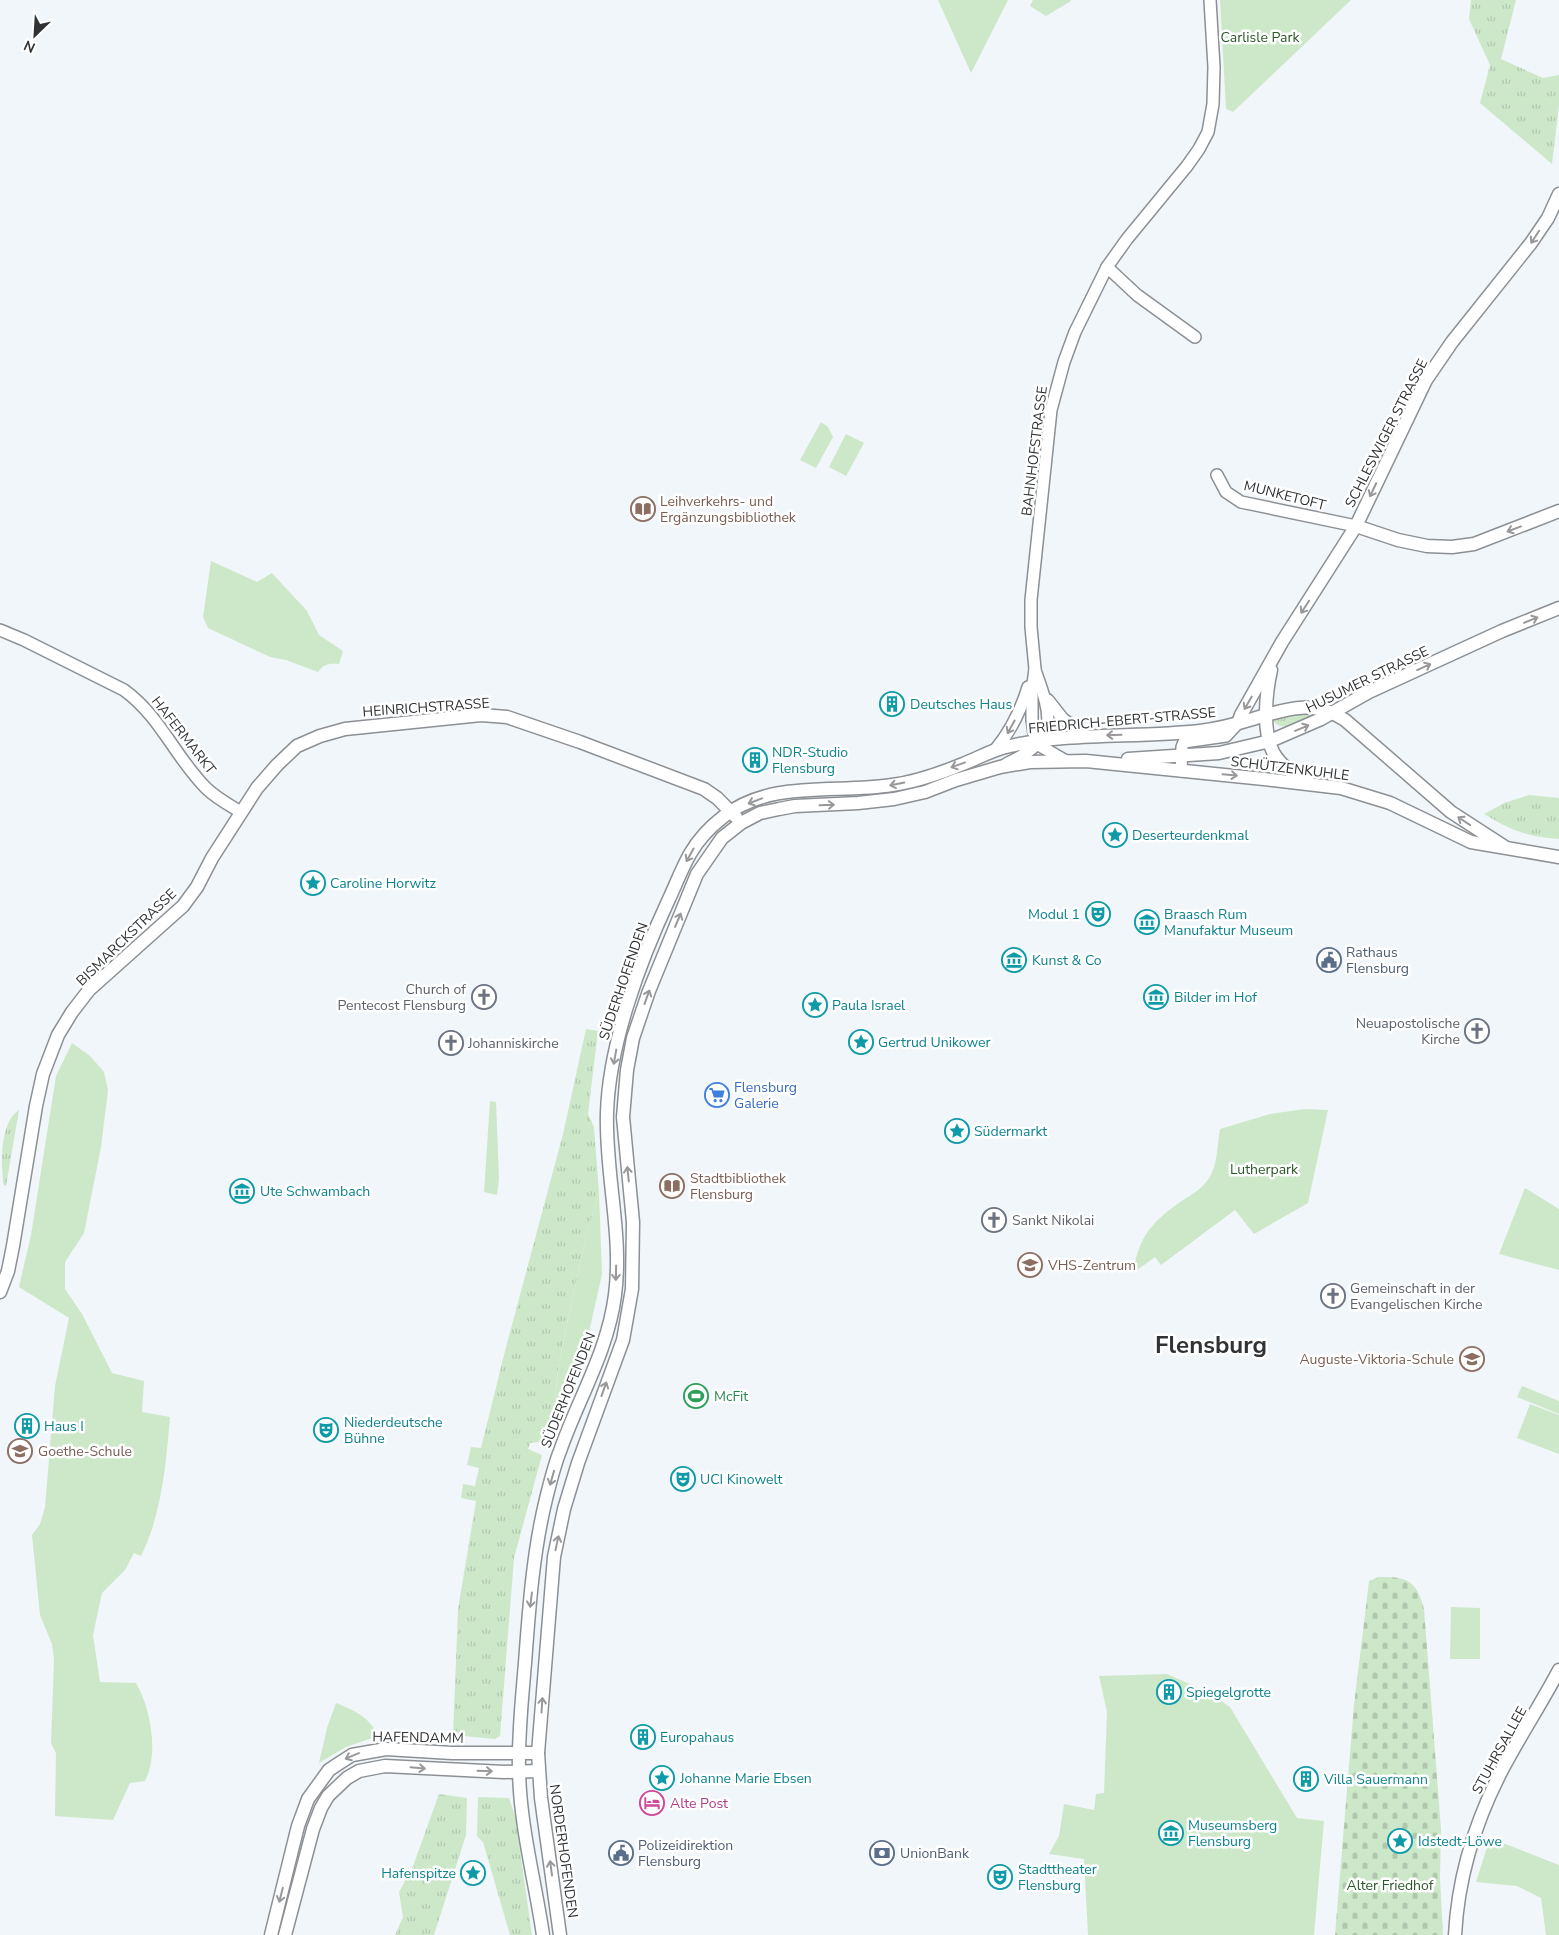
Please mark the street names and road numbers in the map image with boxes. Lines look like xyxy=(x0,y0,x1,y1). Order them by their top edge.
street label: SCHLESWIGER STRASSE xyxy=(1341,356,1432,511)
street label: BAHNHOFSTRASSE xyxy=(1017,385,1052,517)
street label: MUNKETOFT xyxy=(1242,476,1328,515)
street label: HUSUMER STRASSE xyxy=(1303,641,1432,717)
street label: HAFERMARKT xyxy=(147,692,220,779)
street label: HEINRICHSTRASSE xyxy=(362,694,490,721)
street label: FRIEDRICH-EBERT-STRASSE xyxy=(1028,703,1217,738)
street label: SCHÜTZENKUHLE xyxy=(1230,752,1350,785)
street label: BISMARCKSTRASSE xyxy=(72,885,181,990)
street label: SÜDERHOFENDEN xyxy=(594,920,653,1043)
street label: SÜDERHOFENDEN xyxy=(537,1330,600,1451)
street label: STUHRSALLEE xyxy=(1468,1703,1531,1797)
street label: HAFENDAMM xyxy=(372,1727,464,1748)
street label: NORDERHOFENDEN xyxy=(545,1783,582,1919)

